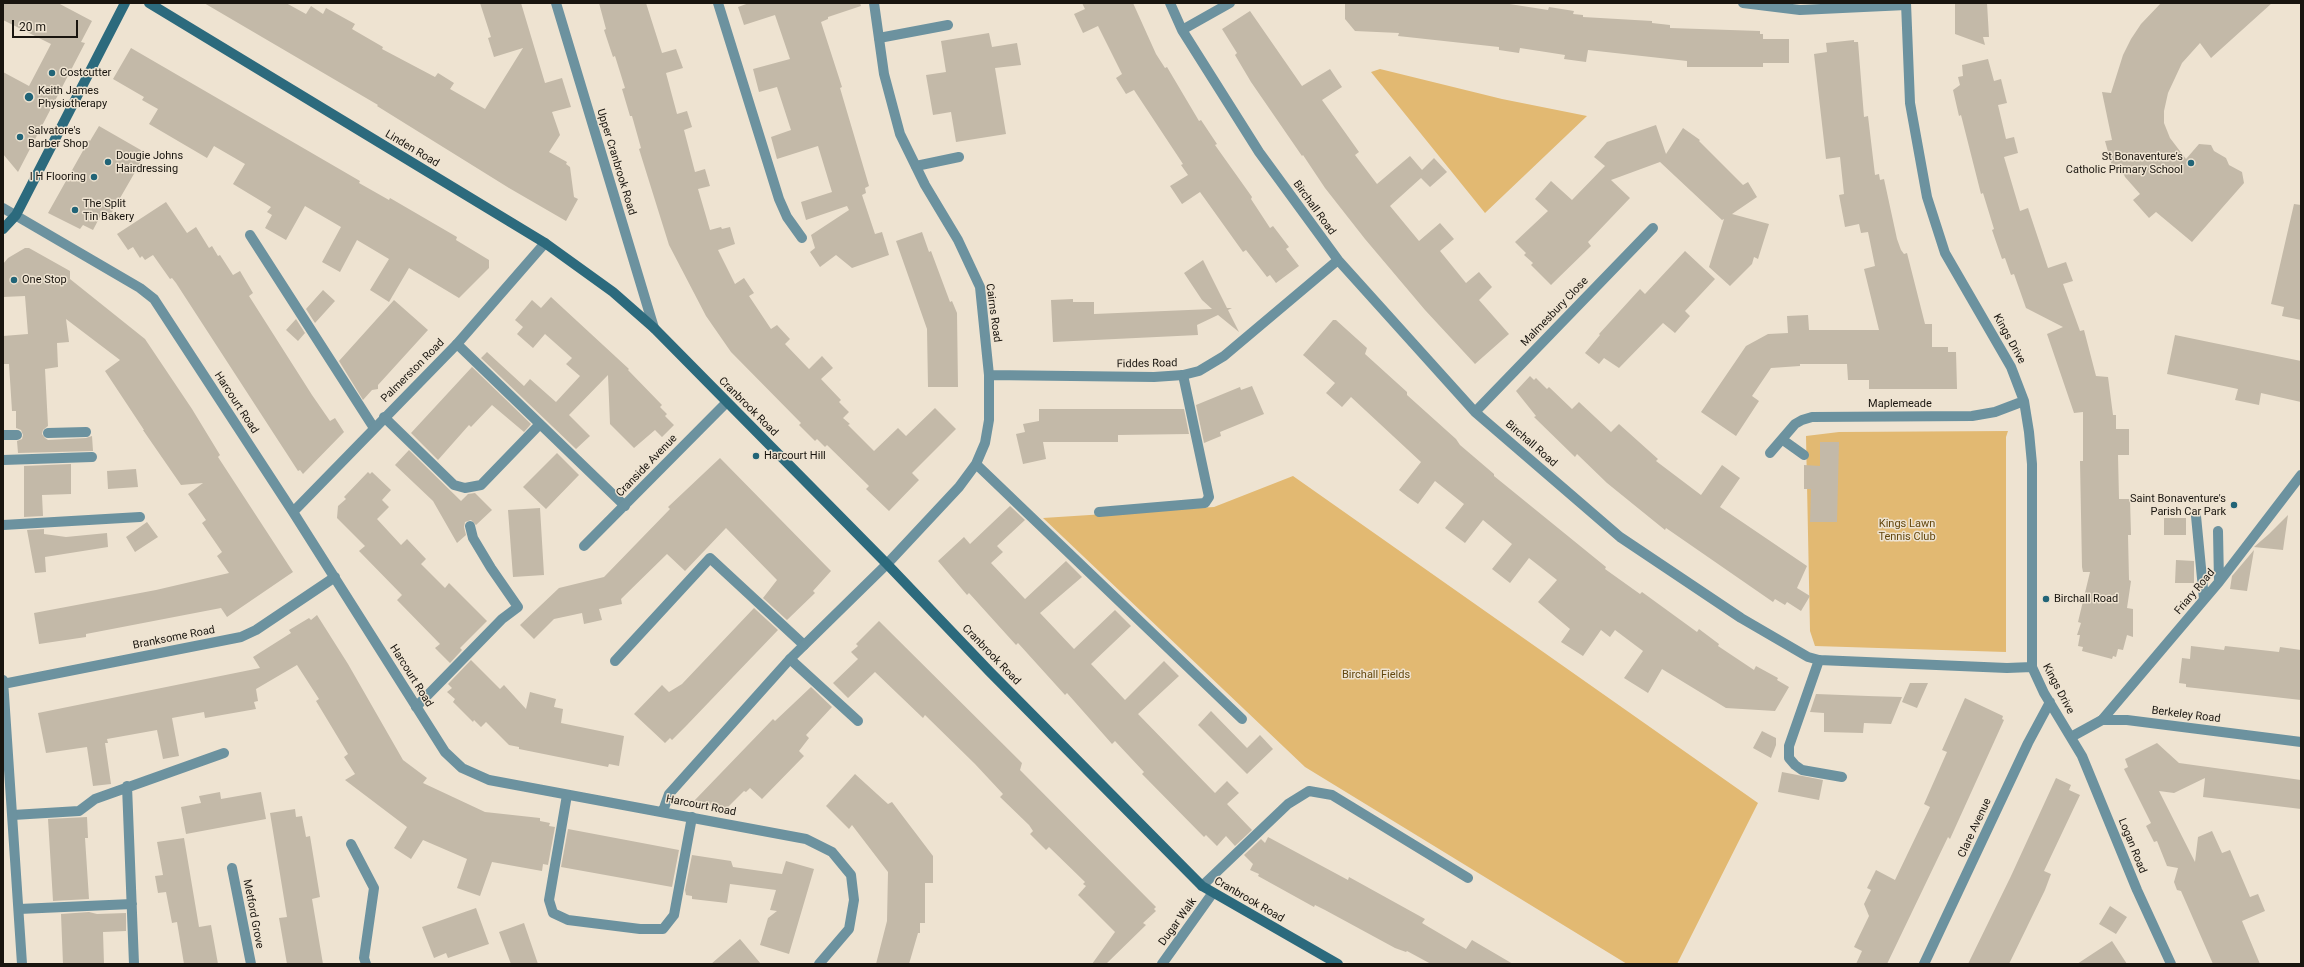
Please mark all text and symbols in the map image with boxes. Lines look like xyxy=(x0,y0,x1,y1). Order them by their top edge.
scale bar xyxy=(14,12,80,38)
text: 20 m xyxy=(19,20,46,34)
place label: Costcutter xyxy=(60,66,111,80)
marker: Costcutter xyxy=(47,68,57,78)
place label: Keith James Physiotherapy xyxy=(38,84,107,110)
marker: Keith James Physiotherapy xyxy=(23,91,35,103)
street label: Upper Cranbrook Road xyxy=(594,107,638,217)
place label: Salvatore's Barber Shop xyxy=(28,124,88,150)
street label: Linden Road xyxy=(383,128,441,170)
marker: Salvatore's Barber Shop xyxy=(15,132,25,142)
place label: Dougie Johns Hairdressing xyxy=(116,149,183,175)
place label: St Bonaventure's Catholic Primary School xyxy=(2066,150,2183,176)
marker: Dougie Johns Hairdressing xyxy=(103,157,113,167)
marker: St Bonaventure's Catholic Primary School xyxy=(2186,158,2196,168)
place label: I H Flooring xyxy=(30,170,86,184)
marker: I H Flooring xyxy=(89,172,99,182)
street label: Birchall Road xyxy=(1290,178,1338,238)
place label: The Split Tin Bakery xyxy=(83,197,134,223)
marker: The Split Tin Bakery xyxy=(70,205,80,215)
place label: One Stop xyxy=(22,273,67,287)
marker: One Stop xyxy=(9,275,19,285)
street label: Malmesbury Close xyxy=(1519,275,1591,349)
street label: Cairns Road xyxy=(982,283,1004,343)
street label: Kings Drive xyxy=(1990,312,2028,366)
street label: Palmerston Road xyxy=(379,337,447,405)
street label: Fiddes Road xyxy=(1117,357,1177,371)
street label: Harcourt Road xyxy=(211,370,261,436)
street label: Cranbrook Road xyxy=(716,375,780,439)
street label: Maplemeade xyxy=(1868,397,1932,411)
street label: Birchall Road xyxy=(1502,418,1560,470)
street label: Cranside Avenue xyxy=(614,432,680,500)
place label: Harcourt Hill xyxy=(764,449,826,463)
marker: Harcourt Hill xyxy=(751,451,761,461)
place label: Saint Bonaventure's Parish Car Park xyxy=(2130,492,2226,518)
marker: Saint Bonaventure's Parish Car Park xyxy=(2229,500,2239,510)
park label: Kings Lawn Tennis Club xyxy=(1878,517,1936,543)
street label: Friary Road xyxy=(2172,567,2218,617)
place label: Birchall Road xyxy=(2054,592,2118,606)
marker: Birchall Road xyxy=(2041,594,2051,604)
street label: Cranbrook Road xyxy=(959,622,1023,688)
street label: Branksome Road xyxy=(132,624,216,652)
street label: Harcourt Road xyxy=(387,642,435,710)
street label: Kings Drive xyxy=(2039,662,2077,716)
park label: Birchall Fields xyxy=(1342,668,1410,682)
street label: Berkeley Road xyxy=(2151,704,2221,726)
street label: Harcourt Road xyxy=(665,793,737,819)
street label: Clare Avenue xyxy=(1955,796,1995,860)
street label: Logan Road xyxy=(2115,816,2149,876)
street label: Cranbrook Road xyxy=(1212,875,1286,925)
street label: Metford Grove xyxy=(240,878,266,950)
street label: Dugar Walk xyxy=(1156,896,1200,948)

